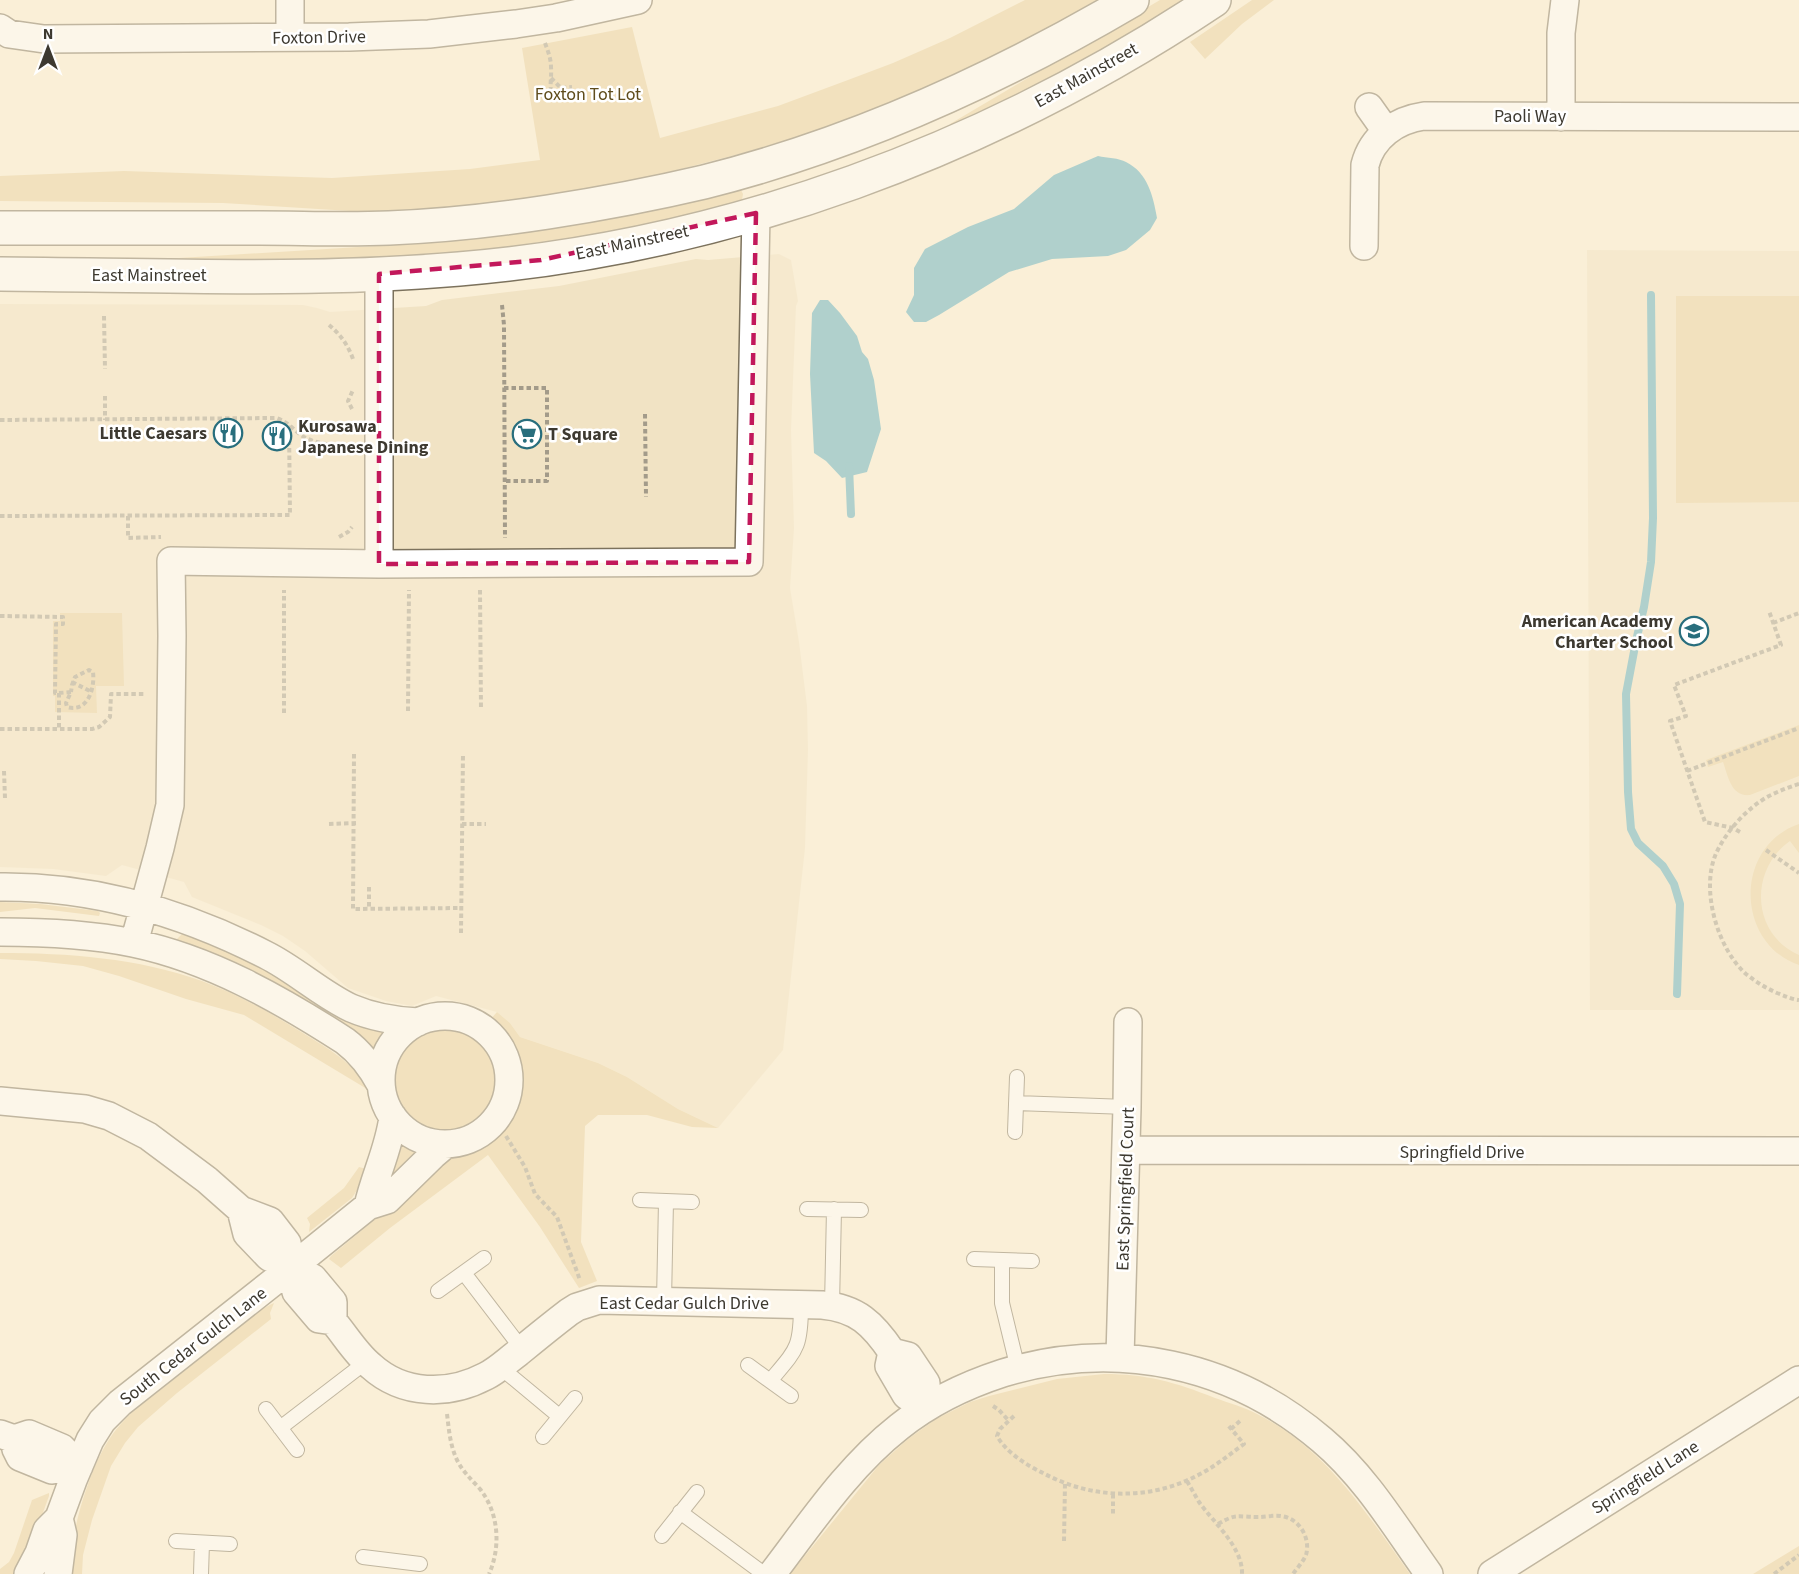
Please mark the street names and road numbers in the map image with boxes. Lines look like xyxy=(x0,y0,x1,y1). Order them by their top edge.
street label: Foxton Drive xyxy=(272,24,366,51)
street label: East Mainstreet xyxy=(1030,37,1143,114)
street label: Paoli Way xyxy=(1494,104,1567,129)
street label: East Mainstreet xyxy=(573,218,691,267)
street label: East Mainstreet xyxy=(92,263,206,288)
street label: East Springfield Court xyxy=(1110,1107,1141,1271)
street label: Springfield Drive xyxy=(1400,1140,1525,1165)
street label: South Cedar Gulch Lane xyxy=(115,1281,272,1412)
street label: East Cedar Gulch Drive xyxy=(599,1291,769,1316)
street label: Springfield Lane xyxy=(1587,1434,1704,1521)

